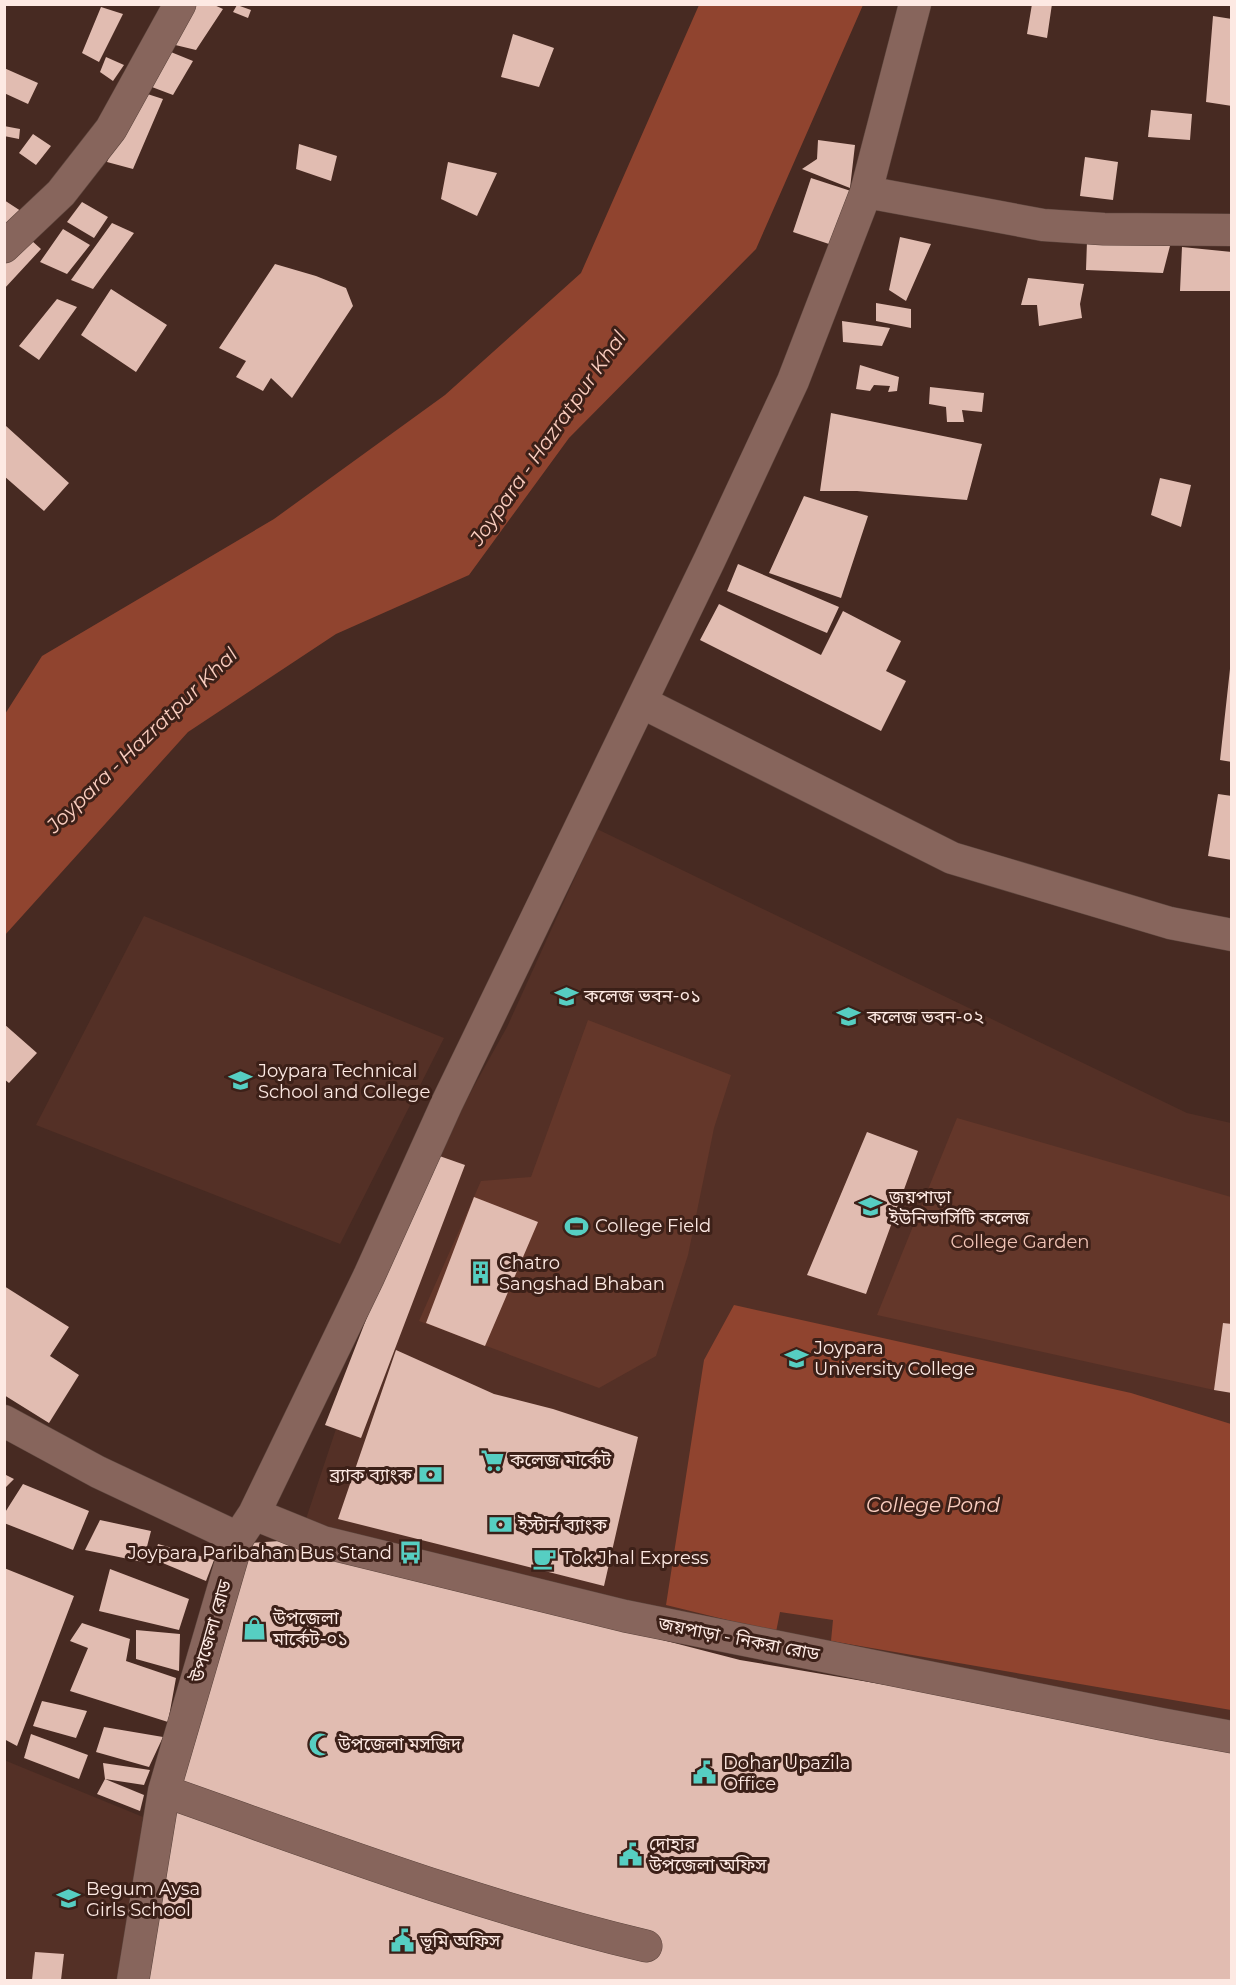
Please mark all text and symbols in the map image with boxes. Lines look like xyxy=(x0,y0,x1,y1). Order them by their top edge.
water label: Joypara - Hazratpur Khal xyxy=(464,326,632,551)
water label: Joypara - Hazratpur Khal xyxy=(41,642,243,838)
school or university icon: কলেজ ভবন-০১ xyxy=(553,983,579,1009)
place label: কলেজ ভবন-০১ xyxy=(583,985,701,1007)
school or university icon: কলেজ ভবন-০২ xyxy=(836,1004,862,1030)
place label: কলেজ ভবন-০২ xyxy=(866,1006,984,1028)
place label: Joypara Technical School and College xyxy=(257,1060,431,1103)
school or university icon: Joypara Technical School and College xyxy=(227,1068,253,1094)
place label: জয়পাড়া ইউনিভার্সিটি কলেজ xyxy=(888,1186,1030,1229)
school or university icon: জয়পাড়া ইউনিভার্সিটি কলেজ xyxy=(858,1194,884,1220)
sports icon: College Field xyxy=(564,1213,590,1239)
place label: College Field xyxy=(595,1215,711,1237)
park label: College Garden xyxy=(951,1231,1089,1253)
place label: Chatro Sangshad Bhaban xyxy=(499,1252,665,1295)
building icon: Chatro Sangshad Bhaban xyxy=(468,1260,494,1286)
place label: Joypara University College xyxy=(813,1337,975,1380)
school or university icon: Joypara University College xyxy=(783,1345,809,1371)
supermarket icon: কলেজ মার্কেট xyxy=(479,1447,505,1473)
place label: কলেজ মার্কেট xyxy=(509,1449,612,1471)
bank icon: ব্র্যাক ব্যাংক xyxy=(417,1462,443,1488)
place label: ব্র্যাক ব্যাংক xyxy=(329,1464,412,1486)
water label: College Pond xyxy=(866,1493,1000,1517)
bank icon: ইস্টার্ন ব্যাংক xyxy=(487,1512,513,1538)
place label: ইস্টার্ন ব্যাংক xyxy=(517,1514,607,1536)
bus stop icon: Joypara Paribahan Bus Stand xyxy=(397,1540,423,1566)
place label: Joypara Paribahan Bus Stand xyxy=(127,1542,392,1564)
cafe icon: Tok Jhal Express xyxy=(531,1545,557,1571)
place label: Tok Jhal Express xyxy=(562,1547,709,1569)
street label: উপজেলা রোড xyxy=(186,1577,236,1686)
place label: উপজেলা মার্কেট-০১ xyxy=(272,1607,348,1650)
street label: জয়পাড়া - নিকরা রোড xyxy=(656,1612,822,1665)
shop icon: উপজেলা মার্কেট-০১ xyxy=(242,1615,268,1641)
mosque icon: উপজেলা মসজিদ xyxy=(307,1731,333,1757)
place label: উপজেলা মসজিদ xyxy=(337,1733,462,1755)
place label: Dohar Upazila Office xyxy=(723,1752,850,1795)
public building icon: Dohar Upazila Office xyxy=(692,1760,718,1786)
place label: দোহার উপজেলা অফিস xyxy=(648,1833,767,1876)
public building icon: দোহার উপজেলা অফিস xyxy=(618,1841,644,1867)
place label: Begum Aysa Girls School xyxy=(86,1878,200,1921)
school or university icon: Begum Aysa Girls School xyxy=(55,1886,81,1912)
public building icon: ভূমি অফিস xyxy=(389,1928,415,1954)
place label: ভূমি অফিস xyxy=(419,1930,501,1952)

